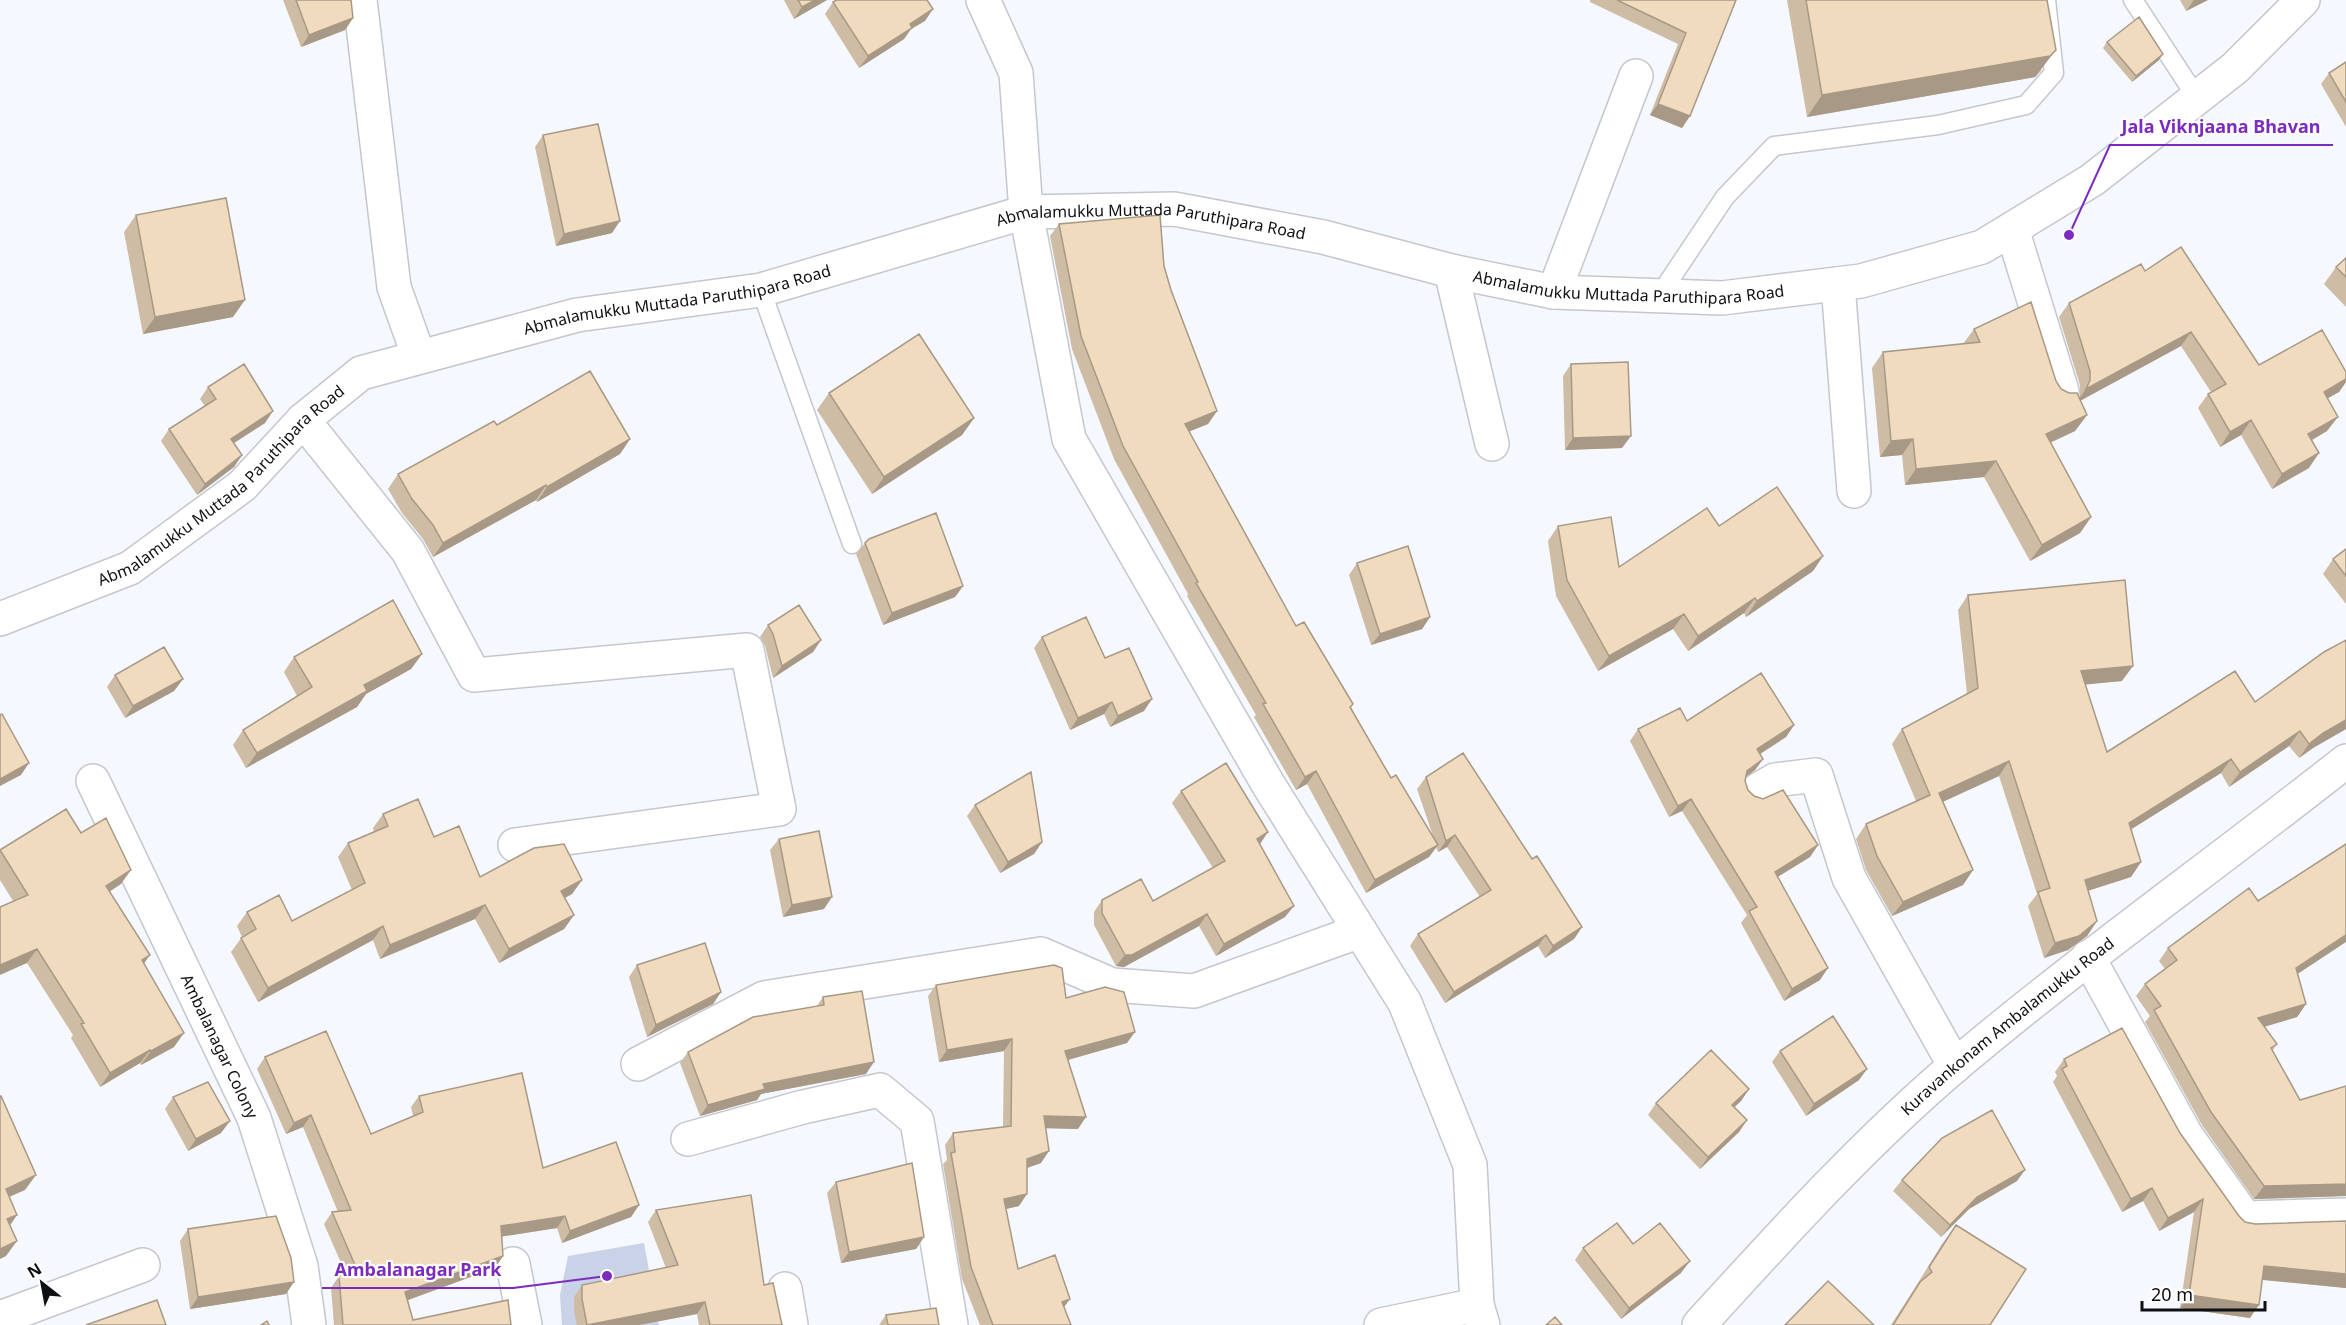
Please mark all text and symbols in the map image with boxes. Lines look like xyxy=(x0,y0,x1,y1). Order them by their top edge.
callout: Jala Viknjaana Bhavan xyxy=(2110,109,2333,145)
text: Jala Viknjaana Bhavan xyxy=(2120,114,2320,138)
street label: Abmalamukku Muttada Paruthipara Road xyxy=(993,198,1308,245)
street label: Abmalamukku Muttada Paruthipara Road xyxy=(521,259,833,340)
street label: Abmalamukku Muttada Paruthipara Road xyxy=(1471,265,1785,309)
street label: Abmalamukku Muttada Paruthipara Road xyxy=(94,380,349,591)
street label: Kuravankonam Ambalamukku Road xyxy=(1896,932,2118,1120)
street label: Ambalanagar Colony xyxy=(176,971,264,1123)
callout: Ambalanagar Park xyxy=(322,1252,513,1288)
north arrow xyxy=(12,1253,72,1313)
text: N xyxy=(23,1257,46,1283)
text: Ambalanagar Park xyxy=(335,1257,502,1281)
scale bar xyxy=(2142,1274,2265,1312)
text: 20 m xyxy=(2151,1282,2193,1306)

